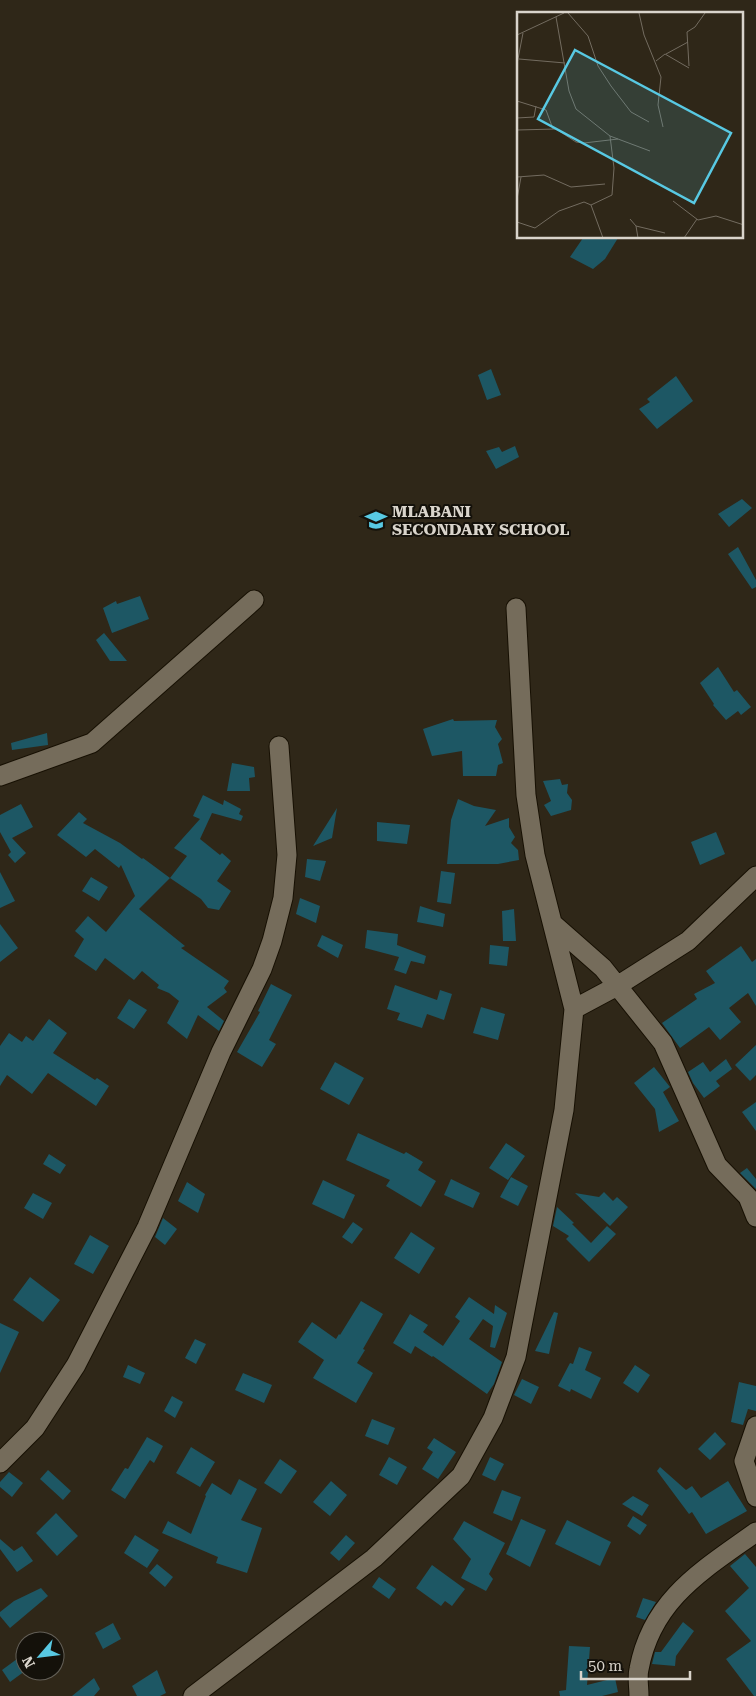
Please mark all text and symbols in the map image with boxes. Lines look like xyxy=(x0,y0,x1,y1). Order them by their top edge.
inset map xyxy=(517,12,744,239)
place label: MLABANI SECONDARY SCHOOL xyxy=(392,502,570,539)
school or university icon: MLABANI SECONDARY SCHOOL xyxy=(363,507,389,533)
north arrow xyxy=(15,1631,65,1681)
scale bar xyxy=(581,1648,690,1680)
text: N xyxy=(19,1653,38,1671)
text: 50 m xyxy=(588,1657,623,1675)

